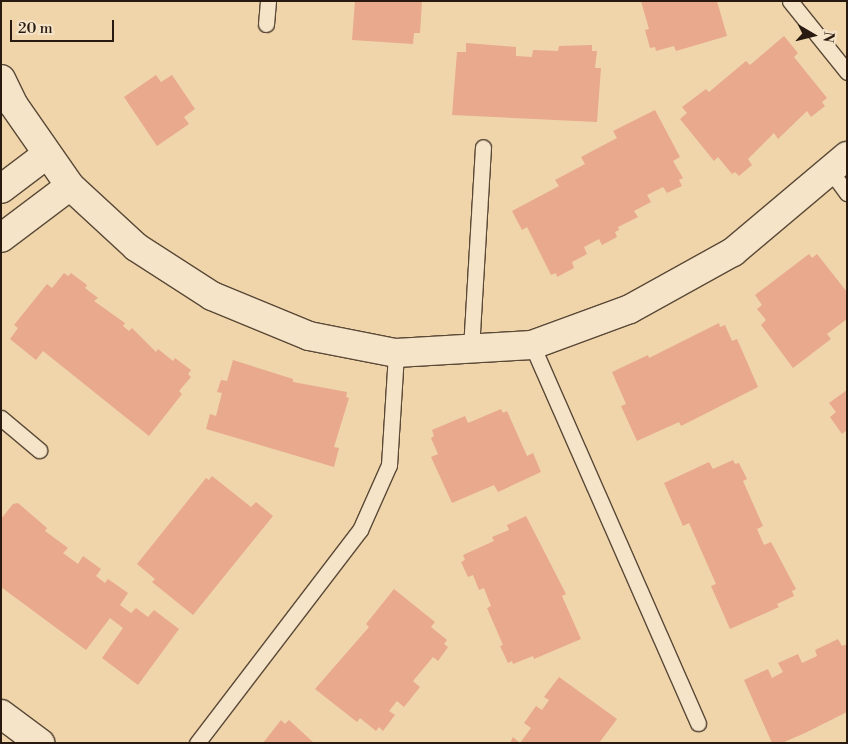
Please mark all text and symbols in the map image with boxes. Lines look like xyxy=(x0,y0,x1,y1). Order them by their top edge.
scale bar xyxy=(12,10,116,42)
north arrow xyxy=(788,10,838,60)
text: 20 m xyxy=(18,19,53,38)
text: N xyxy=(818,30,838,44)

